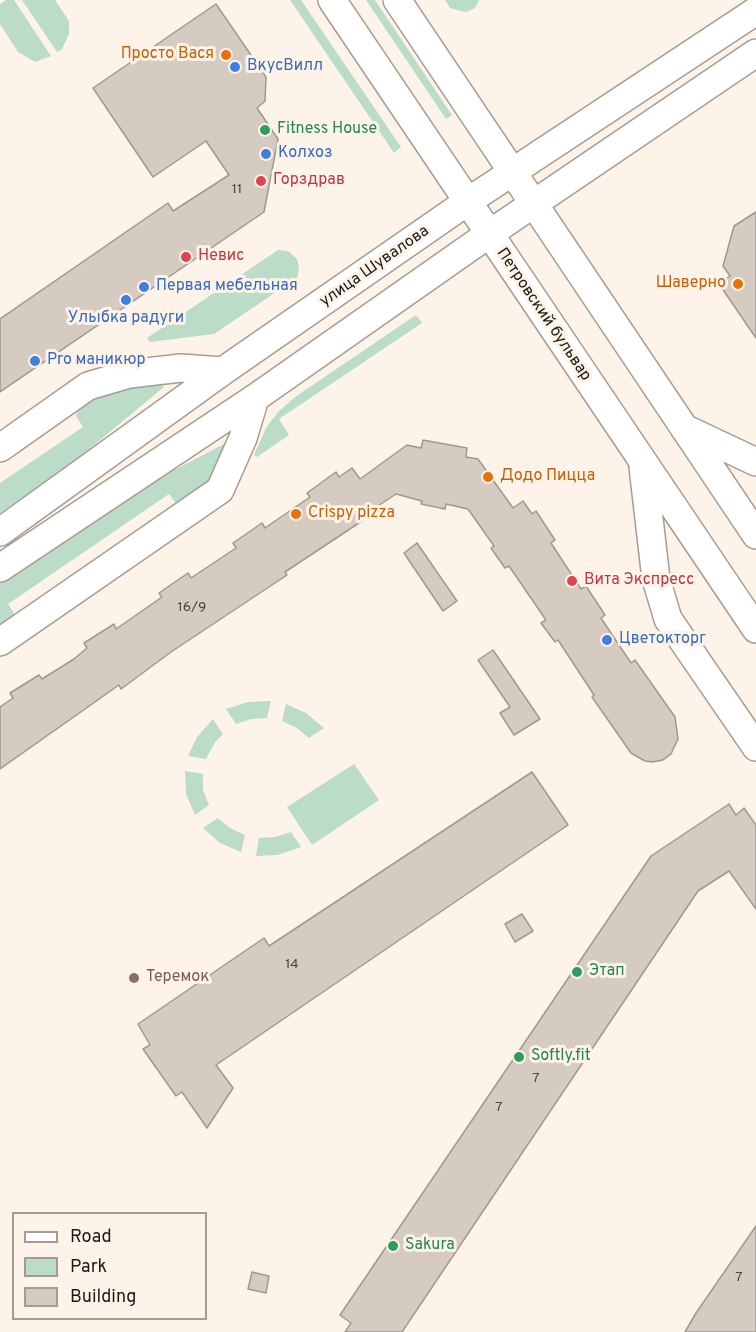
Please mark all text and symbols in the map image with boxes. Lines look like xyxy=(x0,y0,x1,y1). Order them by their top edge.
place label: Просто Вася xyxy=(121,45,214,65)
marker: Просто Вася xyxy=(219,48,233,62)
place label: ВкусВилл xyxy=(247,57,323,77)
marker: ВкусВилл xyxy=(228,60,242,74)
place label: Fitness House xyxy=(277,120,377,140)
marker: Fitness House xyxy=(258,123,272,137)
place label: Колхоз xyxy=(278,144,333,164)
marker: Колхоз xyxy=(259,147,273,161)
place label: Горздрав xyxy=(273,171,345,191)
marker: Горздрав xyxy=(254,174,268,188)
house number: 11 xyxy=(232,182,242,198)
street label: улица Шувалова xyxy=(317,222,433,312)
street label: Петровский бульвар xyxy=(491,245,595,385)
place label: Невис xyxy=(198,247,244,267)
marker: Невис xyxy=(179,250,193,264)
place label: Шаверно xyxy=(656,274,726,294)
place label: Первая мебельная xyxy=(156,277,298,297)
marker: Шаверно xyxy=(731,277,745,291)
marker: Первая мебельная xyxy=(137,280,151,294)
marker: Улыбка радуги xyxy=(119,293,133,307)
place label: Улыбка радуги xyxy=(68,309,184,329)
place label: Pro маникюр xyxy=(47,351,146,371)
marker: Pro маникюр xyxy=(28,354,42,368)
place label: Додо Пицца xyxy=(500,467,595,487)
marker: Додо Пицца xyxy=(481,470,495,484)
place label: Crispy pizza xyxy=(308,504,395,524)
marker: Crispy pizza xyxy=(289,507,303,521)
place label: Вита Экспресс xyxy=(584,571,694,591)
marker: Вита Экспресс xyxy=(565,574,579,588)
house number: 16/9 xyxy=(178,600,206,616)
place label: Цветокторг xyxy=(619,630,706,650)
marker: Цветокторг xyxy=(600,633,614,647)
house number: 14 xyxy=(285,957,299,973)
place label: Этап xyxy=(589,962,625,982)
marker: Этап xyxy=(570,965,584,979)
place label: Теремок xyxy=(146,968,209,988)
marker: Теремок xyxy=(127,971,141,985)
place label: Softly.fit xyxy=(531,1047,591,1067)
marker: Softly.fit xyxy=(512,1050,526,1064)
house number: 7 xyxy=(532,1071,540,1087)
house number: 7 xyxy=(495,1100,503,1116)
legend xyxy=(12,1212,207,1320)
text: Road xyxy=(70,1226,112,1249)
place label: Sakura xyxy=(405,1236,455,1256)
marker: Sakura xyxy=(386,1239,400,1253)
text: Park xyxy=(70,1256,107,1279)
house number: 7 xyxy=(735,1270,743,1286)
text: Building xyxy=(70,1286,136,1309)

